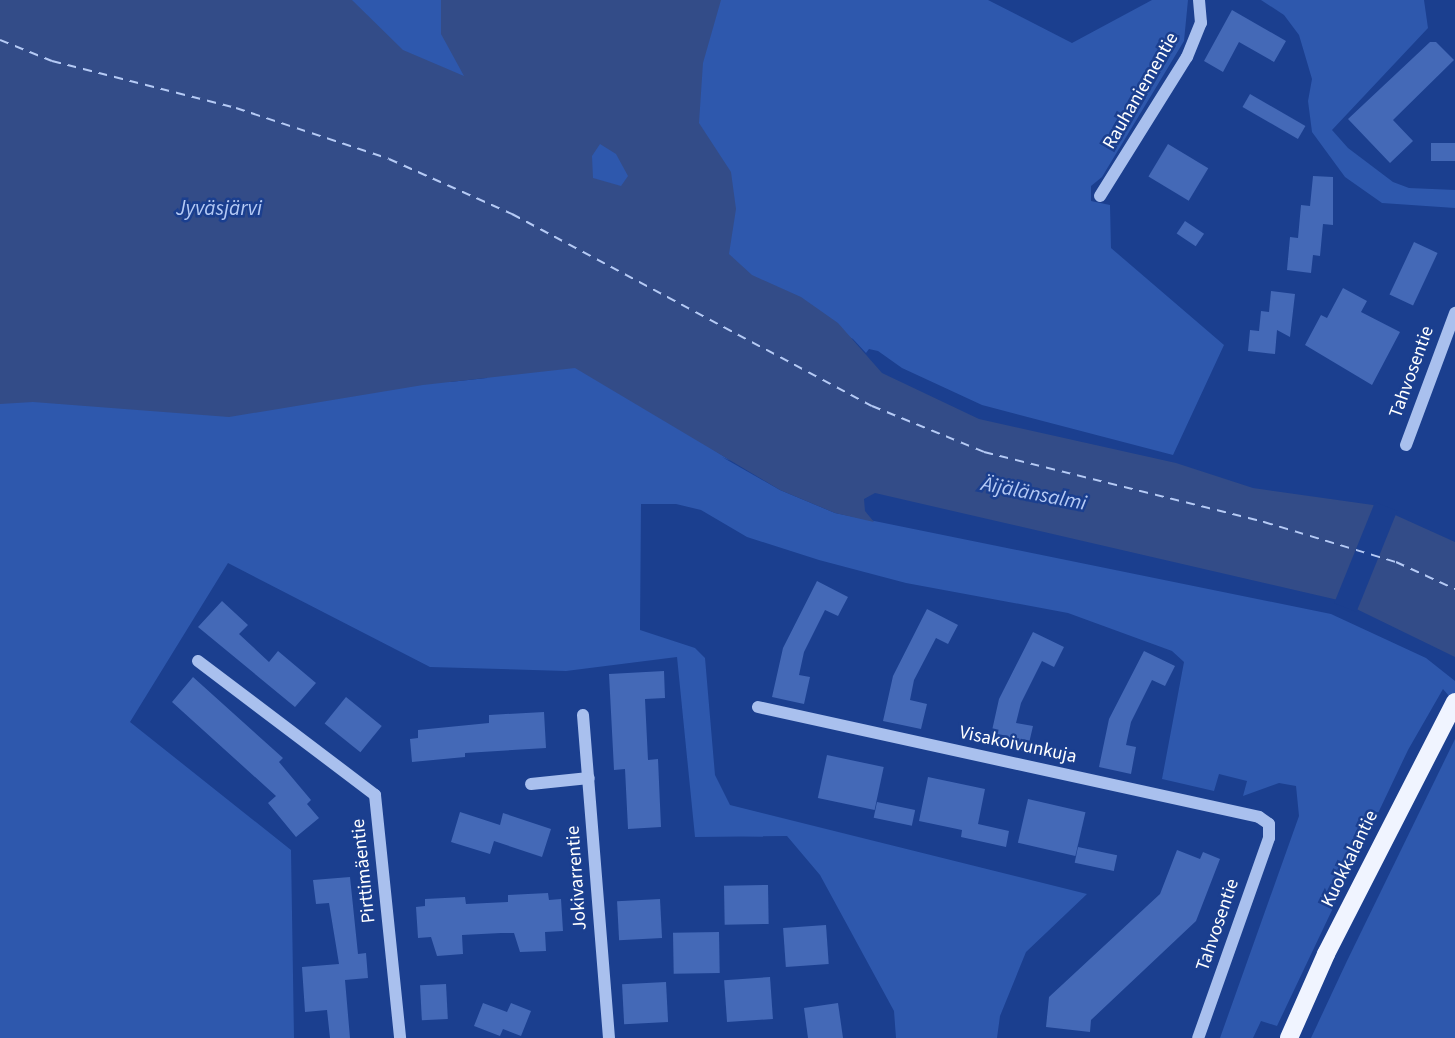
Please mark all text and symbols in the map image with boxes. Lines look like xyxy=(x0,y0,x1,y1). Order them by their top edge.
street label: Rauhaniementie xyxy=(1098,29,1184,153)
water label: Jyväsjärvi xyxy=(176,195,262,221)
street label: Tahvosentie xyxy=(1385,323,1439,421)
water label: Äijälänsalmi xyxy=(980,471,1088,515)
street label: Visakoivunkuja xyxy=(957,721,1079,769)
street label: Kuokkalantie xyxy=(1317,807,1383,911)
street label: Pirttimäentie xyxy=(347,818,381,924)
street label: Jokivarrentie xyxy=(562,825,592,931)
street label: Tahvosentie xyxy=(1192,876,1244,974)

